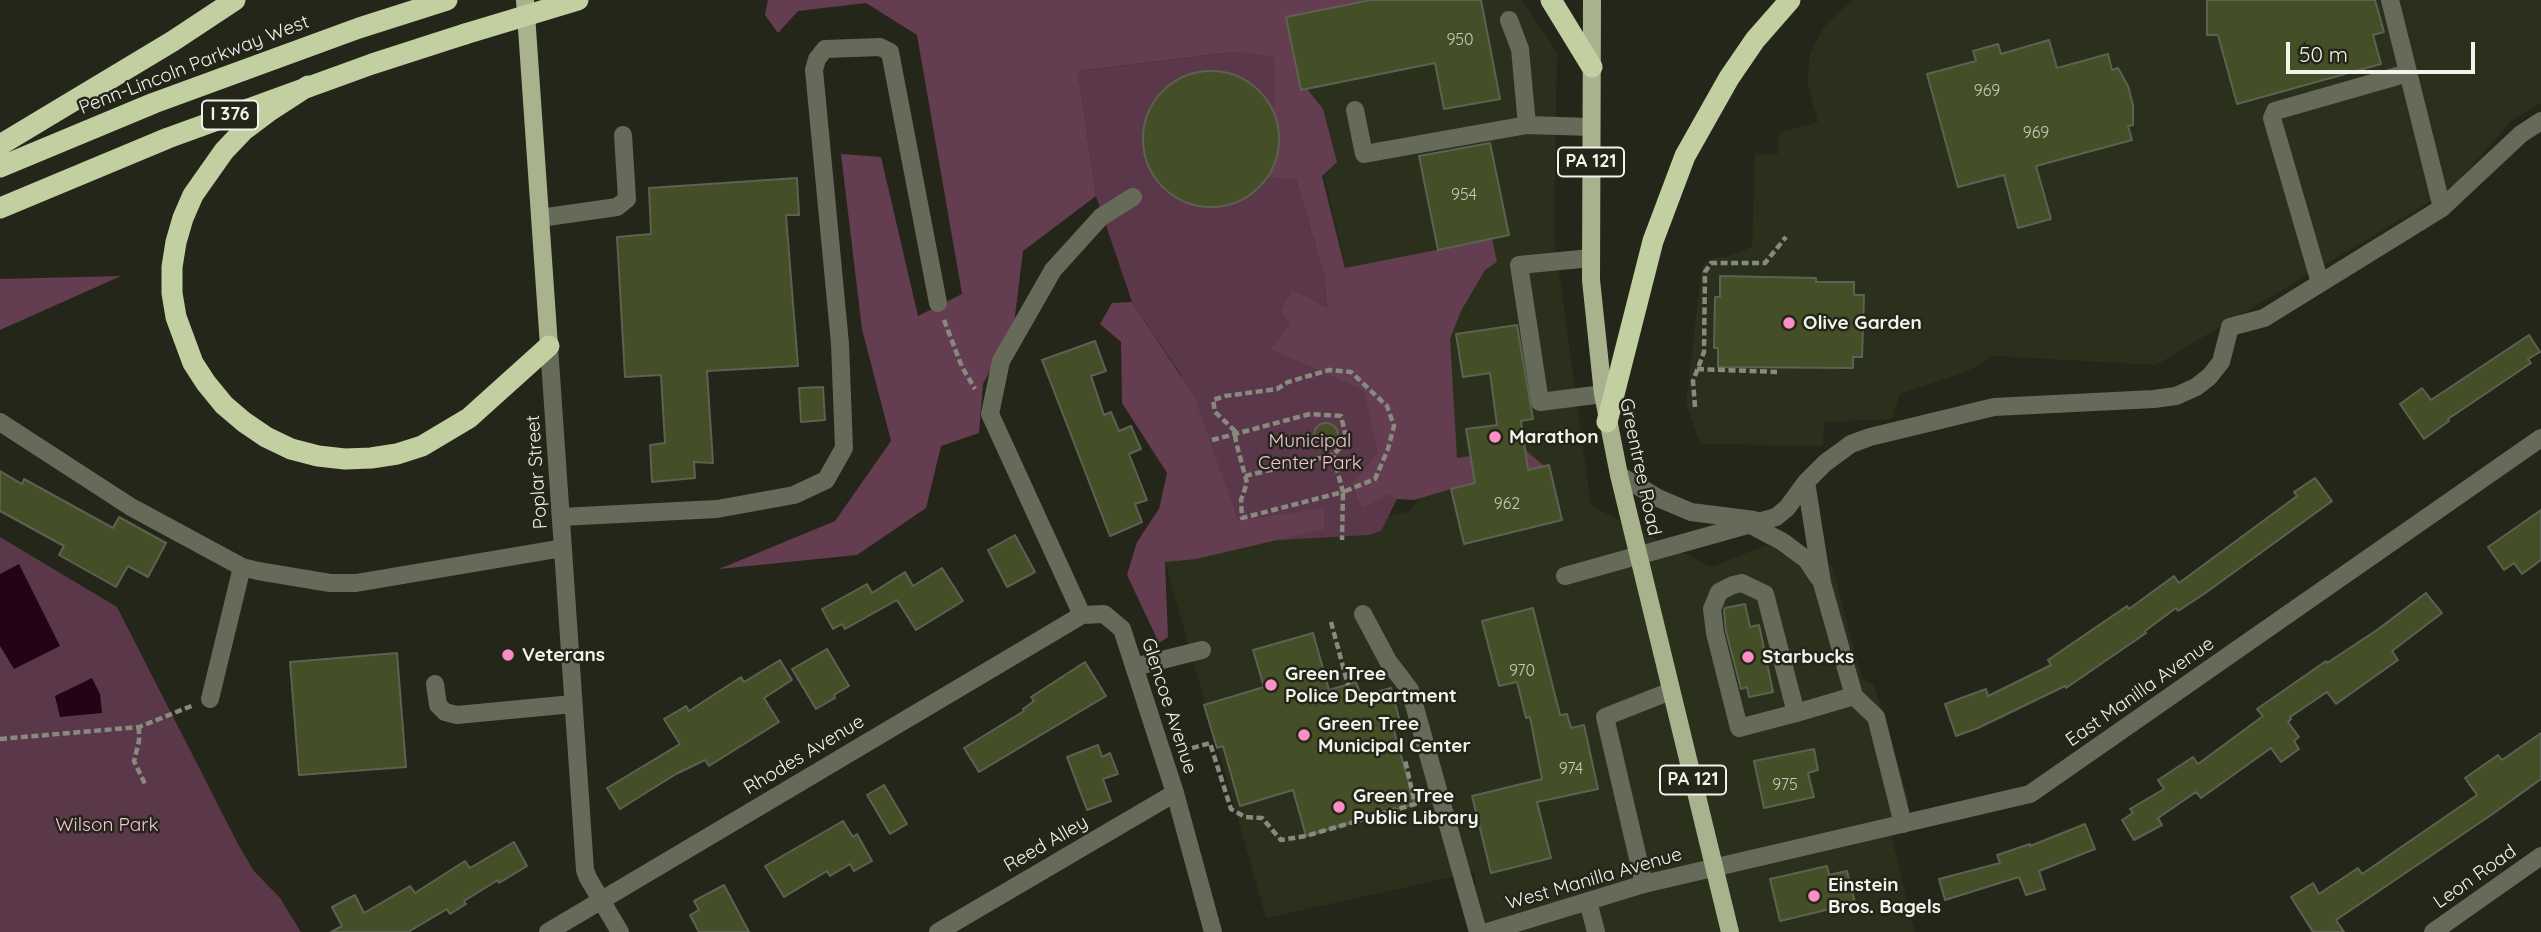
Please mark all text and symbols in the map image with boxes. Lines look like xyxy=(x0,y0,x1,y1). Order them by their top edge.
street label: Penn-Lincoln Parkway West xyxy=(76,11,312,119)
scale bar xyxy=(2289,28,2478,72)
house number: 950 xyxy=(1446,30,1474,50)
text: 50 m xyxy=(2299,41,2348,67)
house number: 969 xyxy=(1974,81,2000,101)
road number: I 376 xyxy=(202,100,258,130)
house number: 969 xyxy=(2023,123,2049,143)
road number: PA 121 xyxy=(1558,148,1624,176)
house number: 954 xyxy=(1451,185,1477,205)
place label: Olive Garden xyxy=(1803,312,1922,334)
marker: Olive Garden xyxy=(1781,315,1797,331)
street label: Greentree Road xyxy=(1614,396,1666,538)
street label: Poplar Street xyxy=(522,414,552,530)
place label: Marathon xyxy=(1509,426,1599,448)
marker: Marathon xyxy=(1487,429,1503,445)
park label: Municipal Center Park xyxy=(1258,430,1362,474)
house number: 962 xyxy=(1494,494,1520,514)
street label: East Manilla Avenue xyxy=(2062,632,2218,752)
street label: Glencoe Avenue xyxy=(1136,635,1202,777)
place label: Veterans xyxy=(522,644,605,666)
place label: Starbucks xyxy=(1762,646,1854,668)
marker: Veterans xyxy=(500,647,516,663)
marker: Starbucks xyxy=(1740,649,1756,665)
house number: 970 xyxy=(1509,661,1535,681)
place label: Green Tree Police Department xyxy=(1285,663,1457,707)
marker: Green Tree Police Department xyxy=(1263,677,1279,693)
street label: Rhodes Avenue xyxy=(740,710,868,800)
place label: Green Tree Municipal Center xyxy=(1318,713,1471,757)
marker: Green Tree Municipal Center xyxy=(1296,727,1312,743)
house number: 974 xyxy=(1559,759,1583,779)
road number: PA 121 xyxy=(1660,766,1726,794)
house number: 975 xyxy=(1772,775,1798,795)
place label: Green Tree Public Library xyxy=(1353,785,1479,829)
marker: Green Tree Public Library xyxy=(1331,799,1347,815)
street label: Reed Alley xyxy=(1000,811,1092,877)
park label: Wilson Park xyxy=(55,814,159,836)
street label: Leon Road xyxy=(2429,840,2521,914)
street label: West Manilla Avenue xyxy=(1503,843,1685,915)
place label: Einstein Bros. Bagels xyxy=(1828,874,1941,918)
marker: Einstein Bros. Bagels xyxy=(1806,888,1822,904)

